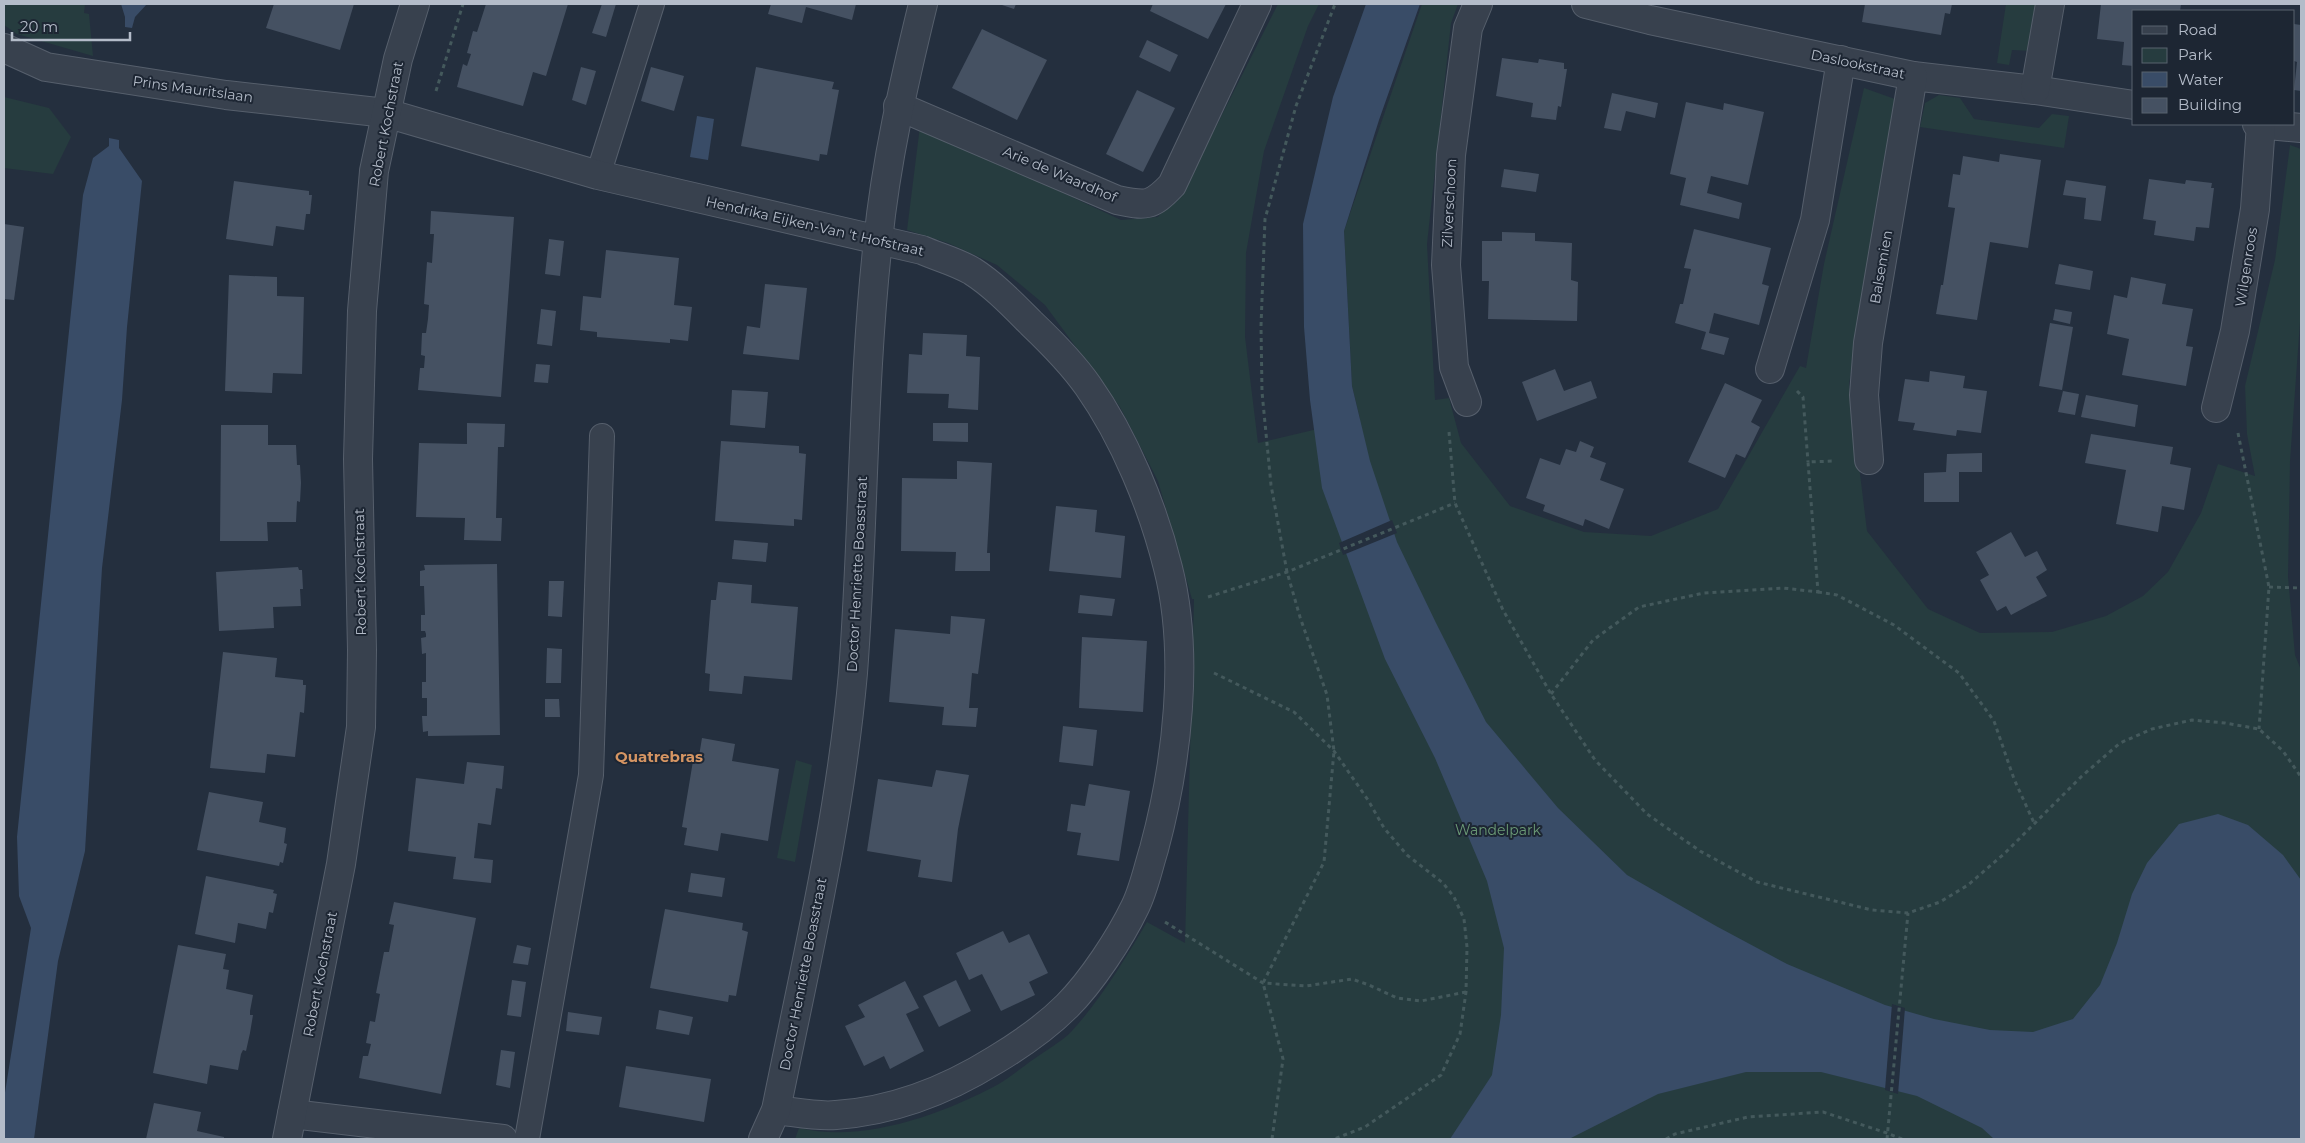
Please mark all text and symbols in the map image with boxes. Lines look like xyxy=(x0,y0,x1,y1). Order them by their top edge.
scale bar xyxy=(12,10,130,42)
legend xyxy=(2132,10,2295,125)
text: 20 m xyxy=(20,17,58,36)
text: Road xyxy=(2178,20,2217,39)
street label: Daslookstraat xyxy=(1809,45,1907,83)
text: Park xyxy=(2178,45,2212,64)
street label: Robert Kochstraat xyxy=(365,59,407,188)
text: Water xyxy=(2178,70,2224,89)
street label: Prins Mauritslaan xyxy=(132,72,254,106)
text: Building xyxy=(2178,95,2242,114)
street label: Arie de Waardhof xyxy=(1000,142,1121,207)
street label: Zilverschoon xyxy=(1438,158,1460,248)
street label: Hendrika Eijken-Van 't Hofstraat xyxy=(704,192,926,260)
street label: Wilgenroos xyxy=(2231,226,2261,308)
street label: Balsemien xyxy=(1866,229,1896,305)
street label: Doctor Henriette Boasstraat xyxy=(843,475,871,672)
street label: Robert Kochstraat xyxy=(350,508,370,636)
district label: Quatrebras xyxy=(615,747,703,766)
park label: Wandelpark xyxy=(1455,821,1542,839)
street label: Doctor Henriette Boasstraat xyxy=(775,876,831,1072)
street label: Robert Kochstraat xyxy=(299,909,341,1038)

